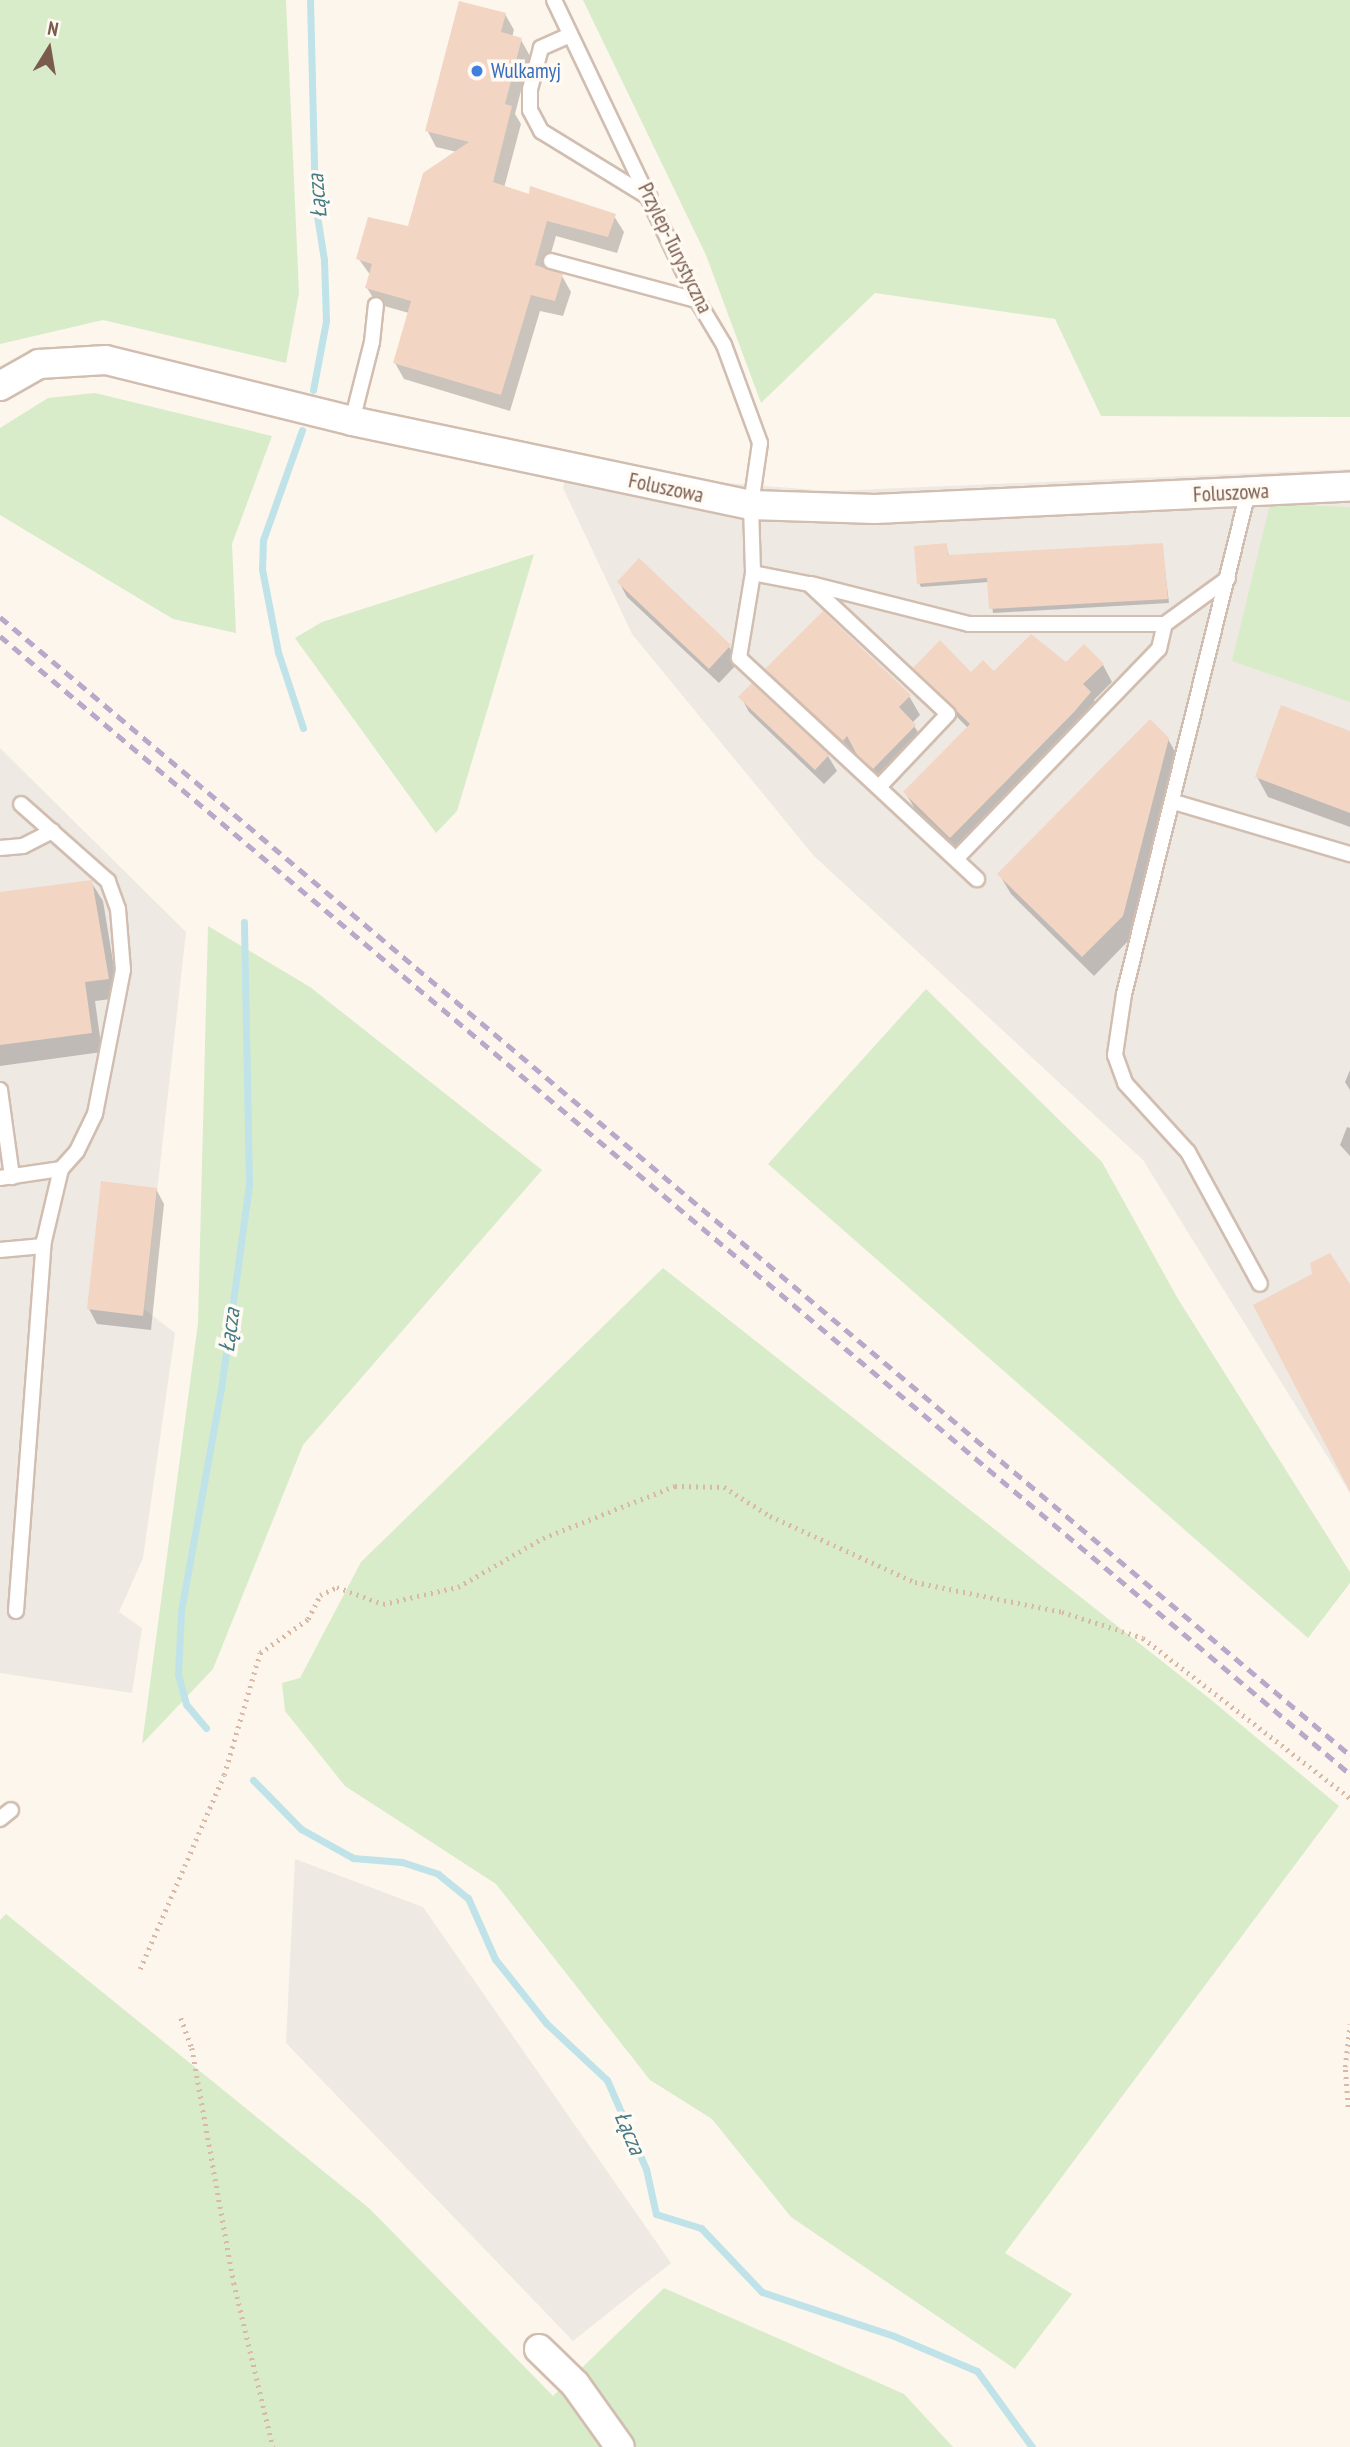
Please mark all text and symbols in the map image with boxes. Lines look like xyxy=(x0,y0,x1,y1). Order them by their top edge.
north arrow xyxy=(14,14,84,84)
text: N xyxy=(46,16,60,41)
place label: Wulkamyj xyxy=(491,58,561,84)
marker: Wulkamyj xyxy=(469,63,485,79)
water label: Łącza xyxy=(301,173,333,219)
street label: Przylep-Turystyczna xyxy=(633,179,717,317)
street label: Foluszowa xyxy=(626,468,706,508)
street label: Foluszowa xyxy=(1192,478,1270,508)
water label: Łącza xyxy=(212,1306,246,1354)
water label: Łącza xyxy=(609,2107,651,2159)

